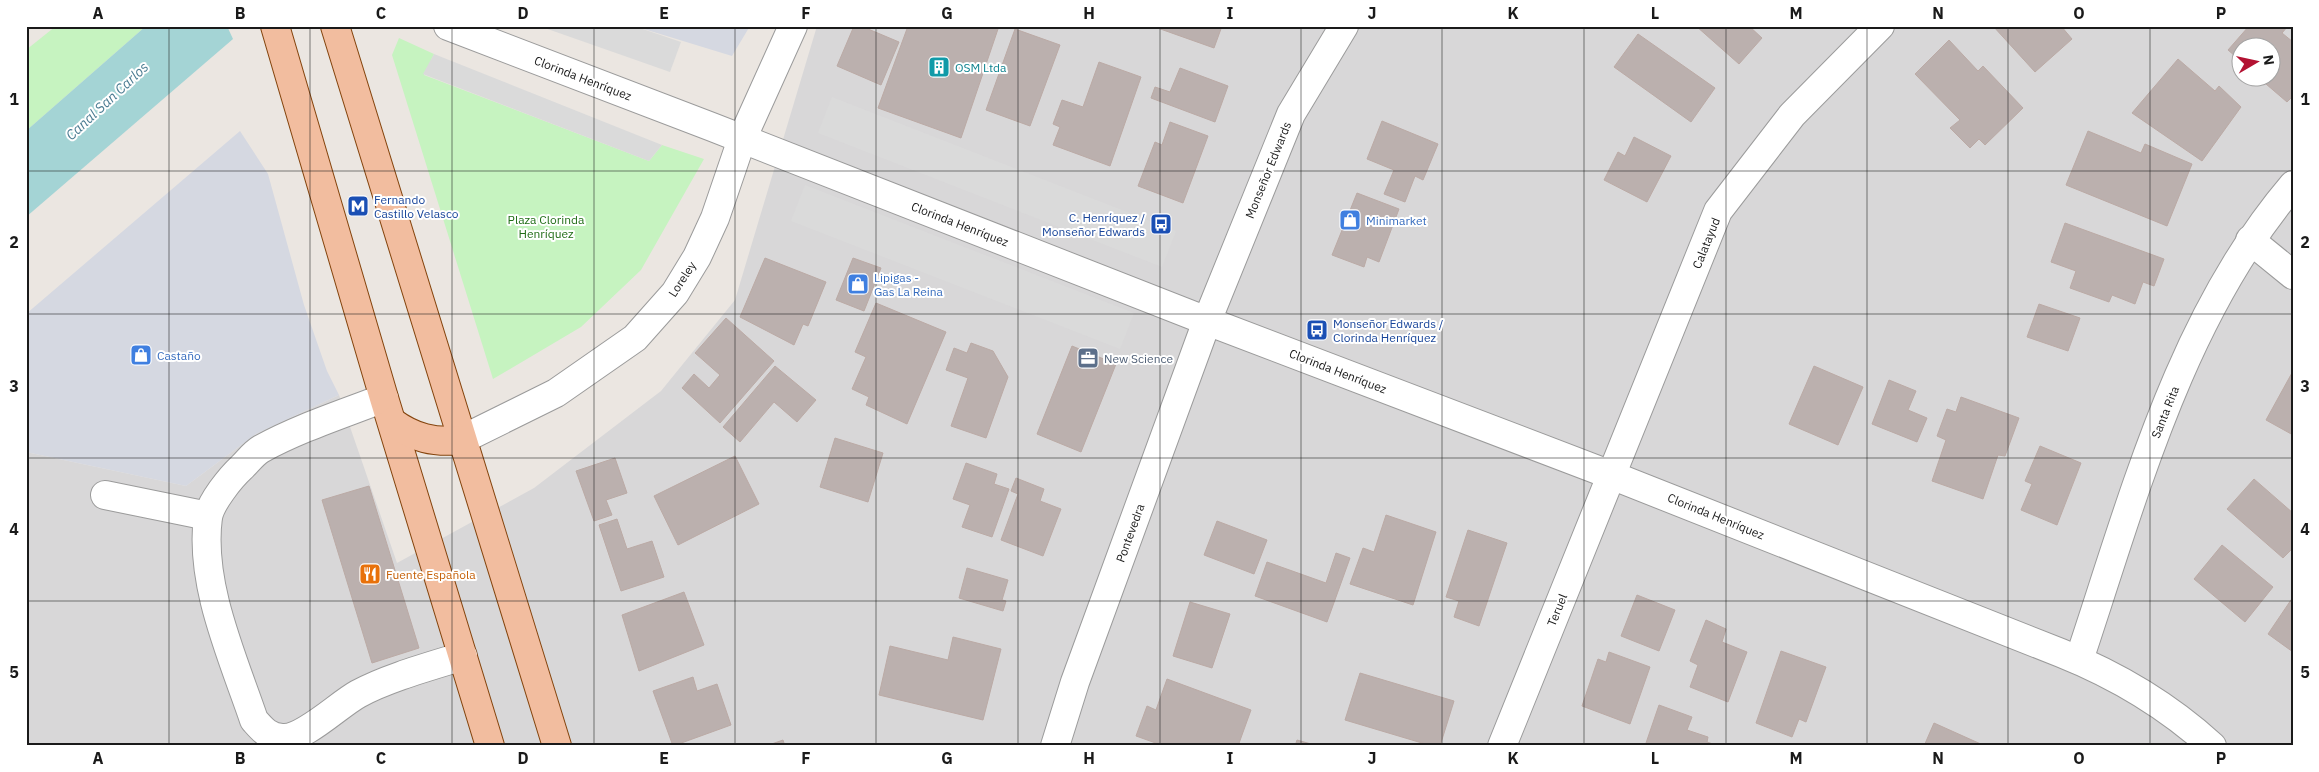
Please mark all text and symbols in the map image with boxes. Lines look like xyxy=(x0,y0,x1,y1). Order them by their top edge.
text: A xyxy=(93,3,104,23)
text: B xyxy=(235,3,246,23)
text: C xyxy=(376,3,386,23)
text: D xyxy=(517,3,529,23)
text: E xyxy=(659,3,669,23)
text: F xyxy=(801,3,811,23)
text: G xyxy=(941,3,953,23)
text: H xyxy=(1083,3,1095,23)
text: I xyxy=(1227,3,1234,23)
text: J xyxy=(1368,3,1376,23)
text: K xyxy=(1507,3,1519,23)
text: L xyxy=(1651,3,1659,23)
text: M xyxy=(1789,3,1803,23)
text: N xyxy=(1932,3,1944,23)
text: O xyxy=(2073,3,2085,23)
text: P xyxy=(2216,3,2226,23)
north arrow xyxy=(2232,38,2282,88)
street label: Clorinda Henríquez xyxy=(532,53,634,104)
text: N xyxy=(2259,54,2279,66)
building icon: OSM Ltda xyxy=(927,55,951,79)
water label: Canal San Carlos xyxy=(62,58,152,144)
place label: OSM Ltda xyxy=(955,60,1007,75)
text: 1 xyxy=(9,89,19,109)
text: 1 xyxy=(2300,89,2310,109)
street label: Monseñor Edwards xyxy=(1242,119,1294,221)
place label: Fernando Castillo Velasco xyxy=(374,192,459,221)
metro station icon: Fernando Castillo Velasco xyxy=(346,194,370,218)
street label: Clorinda Henríquez xyxy=(909,199,1011,250)
shop icon: Minimarket xyxy=(1338,208,1362,232)
place label: C. Henríquez / Monseñor Edwards xyxy=(1042,210,1145,239)
park label: Plaza Clorinda Henríquez xyxy=(508,212,585,241)
bus stop icon: C. Henríquez / Monseñor Edwards xyxy=(1149,212,1173,236)
place label: Minimarket xyxy=(1366,213,1427,228)
street label: Calatayud xyxy=(1689,215,1723,271)
text: 2 xyxy=(9,232,19,252)
text: 2 xyxy=(2300,232,2310,252)
street label: Loreley xyxy=(665,258,699,300)
place label: Lipigas - Gas La Reina xyxy=(874,270,944,299)
shop icon: Lipigas - Gas La Reina xyxy=(846,272,870,296)
place label: Monseñor Edwards / Clorinda Henríquez xyxy=(1333,316,1444,345)
bus stop icon: Monseñor Edwards / Clorinda Henríquez xyxy=(1305,318,1329,342)
shop icon: Castaño xyxy=(129,343,153,367)
office icon: New Science xyxy=(1076,346,1100,370)
street label: Clorinda Henríquez xyxy=(1287,346,1389,397)
place label: Castaño xyxy=(157,348,201,363)
place label: New Science xyxy=(1104,351,1173,366)
text: 3 xyxy=(9,376,19,396)
text: 3 xyxy=(2300,376,2310,396)
street label: Santa Rita xyxy=(2148,383,2182,440)
street label: Clorinda Henríquez xyxy=(1665,490,1767,542)
street label: Pontevedra xyxy=(1112,501,1148,564)
text: 4 xyxy=(9,519,19,539)
text: 4 xyxy=(2300,519,2310,539)
restaurant icon: Fuente Española xyxy=(358,562,382,586)
place label: Fuente Española xyxy=(386,567,476,582)
street label: Teruel xyxy=(1544,592,1570,628)
text: 5 xyxy=(9,662,19,682)
text: 5 xyxy=(2300,662,2310,682)
text: A xyxy=(93,748,104,768)
text: B xyxy=(235,748,246,768)
text: C xyxy=(376,748,386,768)
text: D xyxy=(517,748,529,768)
text: E xyxy=(659,748,669,768)
text: F xyxy=(801,748,811,768)
text: G xyxy=(941,748,953,768)
text: H xyxy=(1083,748,1095,768)
text: I xyxy=(1227,748,1234,768)
text: J xyxy=(1368,748,1376,768)
text: K xyxy=(1507,748,1519,768)
text: L xyxy=(1651,748,1659,768)
text: M xyxy=(1789,748,1803,768)
text: N xyxy=(1932,748,1944,768)
text: O xyxy=(2073,748,2085,768)
text: P xyxy=(2216,748,2226,768)

